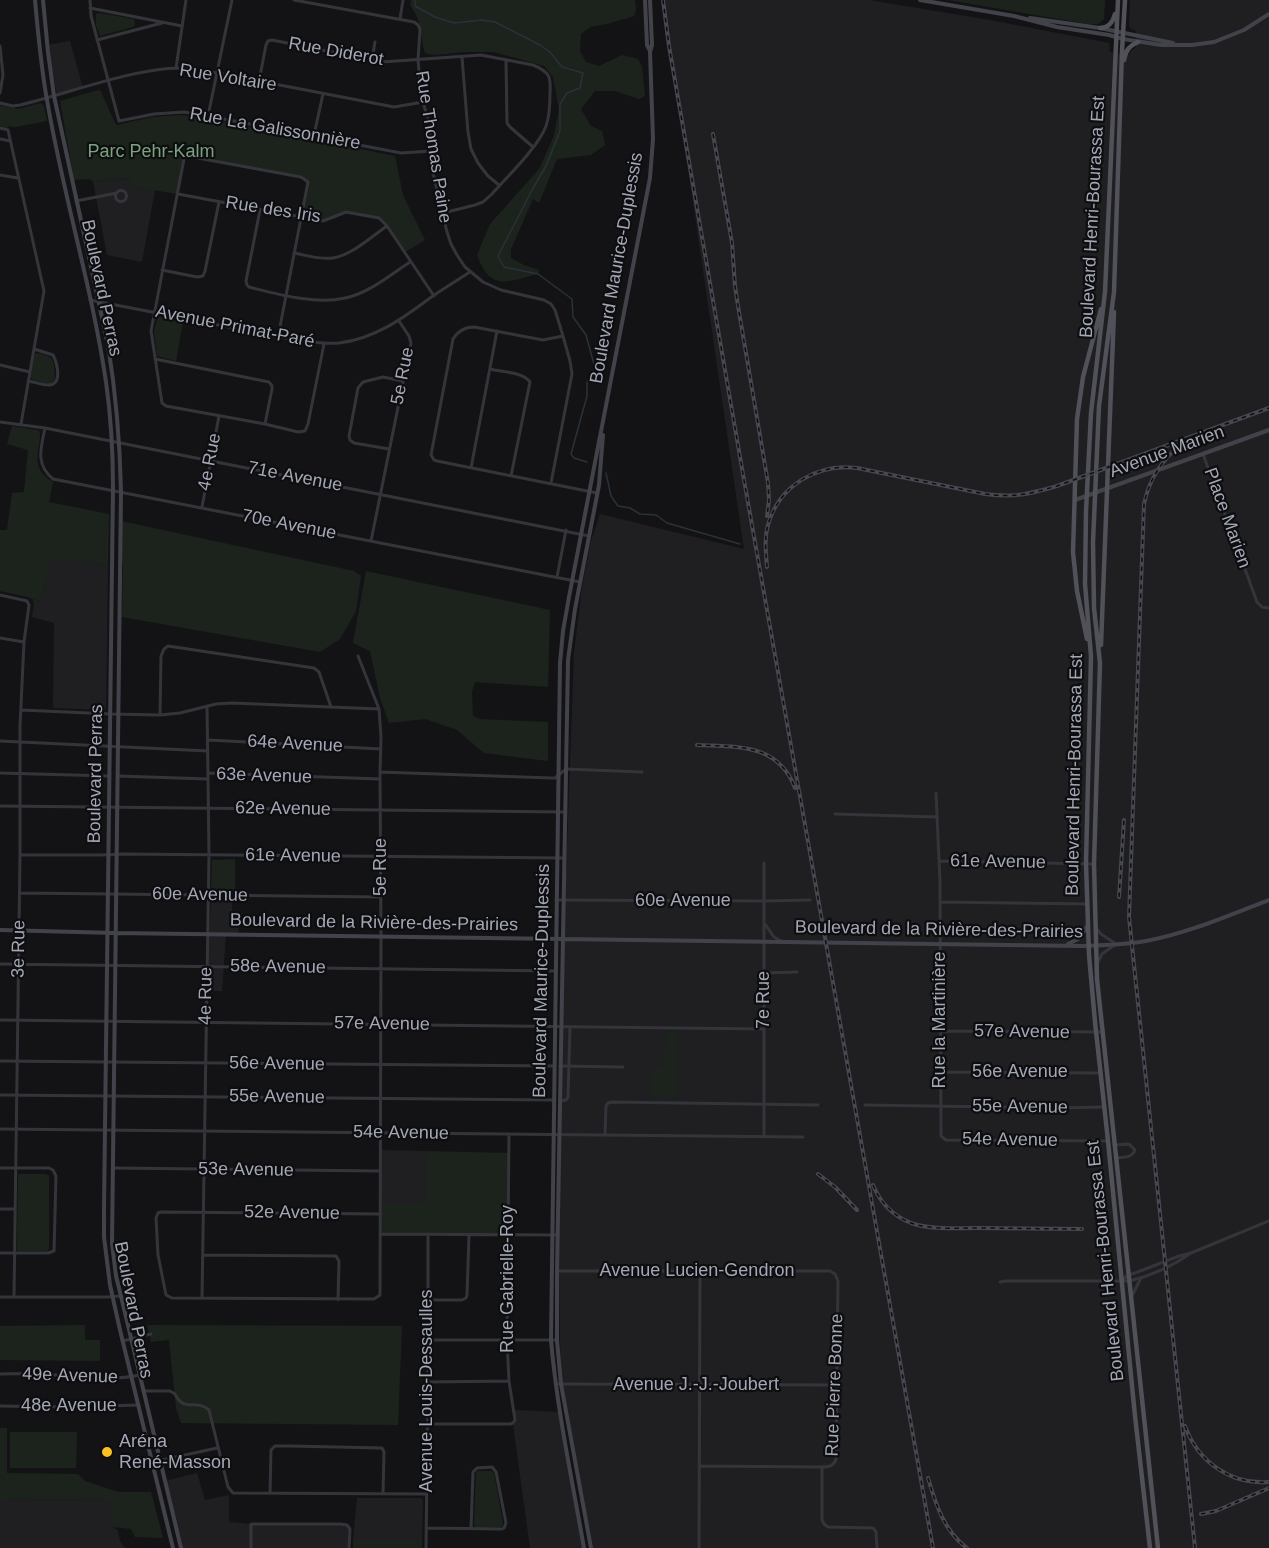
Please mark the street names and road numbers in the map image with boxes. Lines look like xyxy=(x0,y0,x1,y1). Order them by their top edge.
street label: Rue Diderot xyxy=(287,33,385,71)
street label: Rue Voltaire xyxy=(178,60,278,96)
street label: Rue Thomas Paine xyxy=(410,69,456,225)
street label: Boulevard Henri-Bourassa Est xyxy=(1076,96,1110,338)
street label: Rue La Galissonnière xyxy=(188,103,362,155)
street label: Boulevard Maurice-Duplessis xyxy=(586,151,648,385)
street label: Rue des Iris xyxy=(224,192,322,228)
street label: Boulevard Perras xyxy=(76,218,126,358)
street label: Avenue Primat-Paré xyxy=(154,301,316,353)
street label: 5e Rue xyxy=(387,345,419,407)
street label: Avenue Marien xyxy=(1107,421,1227,483)
street label: 4e Rue xyxy=(194,431,226,493)
street label: 71e Avenue xyxy=(246,457,344,497)
street label: Place Marien xyxy=(1199,465,1255,571)
street label: 70e Avenue xyxy=(240,505,338,545)
street label: Boulevard Henri-Bourassa Est xyxy=(1062,654,1088,896)
street label: Boulevard Perras xyxy=(84,704,108,844)
street label: 64e Avenue xyxy=(247,731,343,757)
street label: 63e Avenue xyxy=(216,764,312,788)
street label: 62e Avenue xyxy=(235,797,331,821)
street label: 5e Rue xyxy=(370,838,392,896)
street label: 61e Avenue xyxy=(245,844,341,868)
street label: 61e Avenue xyxy=(950,850,1046,874)
street label: Boulevard Maurice-Duplessis xyxy=(529,864,555,1098)
street label: 60e Avenue xyxy=(152,883,248,907)
street label: 60e Avenue xyxy=(635,890,731,912)
street label: Boulevard de la Rivière-des-Prairies xyxy=(230,910,518,936)
street label: Boulevard de la Rivière-des-Prairies xyxy=(795,917,1083,943)
street label: 3e Rue xyxy=(8,920,30,978)
street label: Rue la Martinière xyxy=(929,951,951,1089)
street label: 58e Avenue xyxy=(230,955,326,979)
street label: 4e Rue xyxy=(195,967,217,1025)
street label: 7e Rue xyxy=(753,971,775,1029)
street label: 57e Avenue xyxy=(334,1012,430,1036)
street label: 57e Avenue xyxy=(974,1020,1070,1044)
street label: 56e Avenue xyxy=(229,1052,325,1076)
street label: 56e Avenue xyxy=(972,1061,1068,1083)
street label: 55e Avenue xyxy=(229,1085,325,1109)
street label: 55e Avenue xyxy=(972,1095,1068,1119)
street label: 54e Avenue xyxy=(353,1121,449,1145)
street label: 54e Avenue xyxy=(962,1128,1058,1152)
street label: Boulevard Henri-Bourassa Est xyxy=(1083,1139,1129,1383)
street label: 53e Avenue xyxy=(198,1158,294,1182)
street label: 52e Avenue xyxy=(244,1201,340,1225)
street label: Rue Gabrielle-Roy xyxy=(497,1205,519,1353)
street label: Boulevard Perras xyxy=(109,1240,157,1380)
street label: Avenue Lucien-Gendron xyxy=(600,1260,794,1282)
street label: Avenue Louis-Dessaulles xyxy=(416,1290,438,1492)
street label: Rue Pierre Bonne xyxy=(822,1313,848,1457)
street label: 49e Avenue xyxy=(22,1364,118,1388)
street label: Avenue J.-J.-Joubert xyxy=(613,1374,779,1396)
street label: 48e Avenue xyxy=(21,1395,117,1417)

